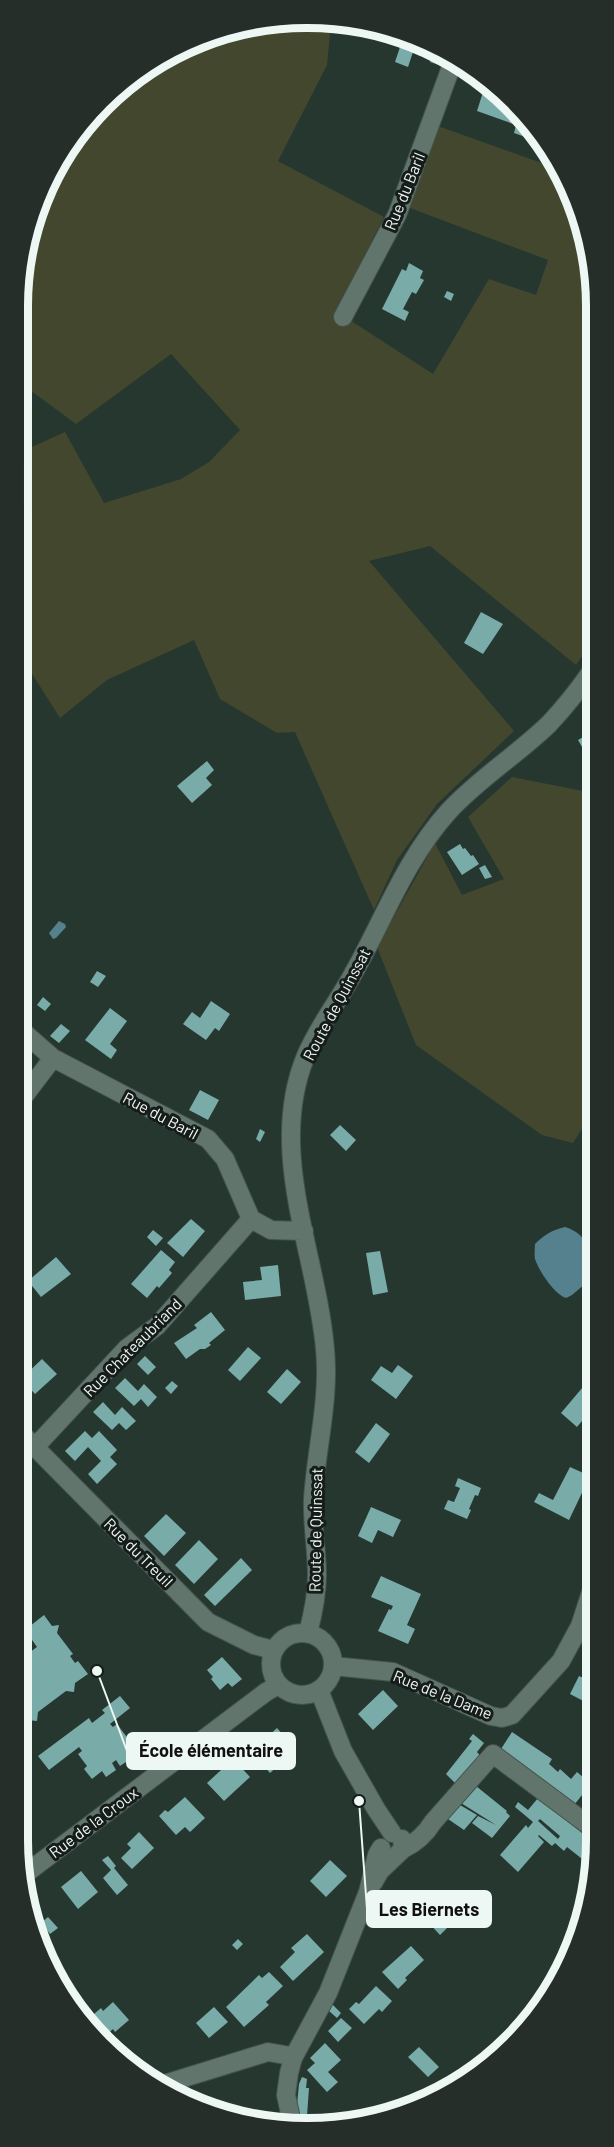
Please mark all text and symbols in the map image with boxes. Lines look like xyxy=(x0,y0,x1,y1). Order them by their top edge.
street label: Rue du Baril xyxy=(380,149,428,233)
street label: Route de Quinssat xyxy=(298,945,374,1063)
street label: Rue du Baril xyxy=(120,1087,202,1143)
street label: Rue Chateaubriand xyxy=(79,1294,185,1400)
street label: Route de Quinssat xyxy=(304,1468,326,1592)
street label: Rue du Treuil xyxy=(101,1514,177,1590)
street label: Rue de la Dame xyxy=(391,1665,495,1723)
callout: École élémentaire xyxy=(127,1733,295,1769)
text: École élémentaire xyxy=(139,1739,283,1761)
street label: Rue de la Croux xyxy=(45,1782,141,1861)
callout: Les Biernets xyxy=(367,1891,491,1927)
text: Les Biernets xyxy=(379,1898,479,1920)

